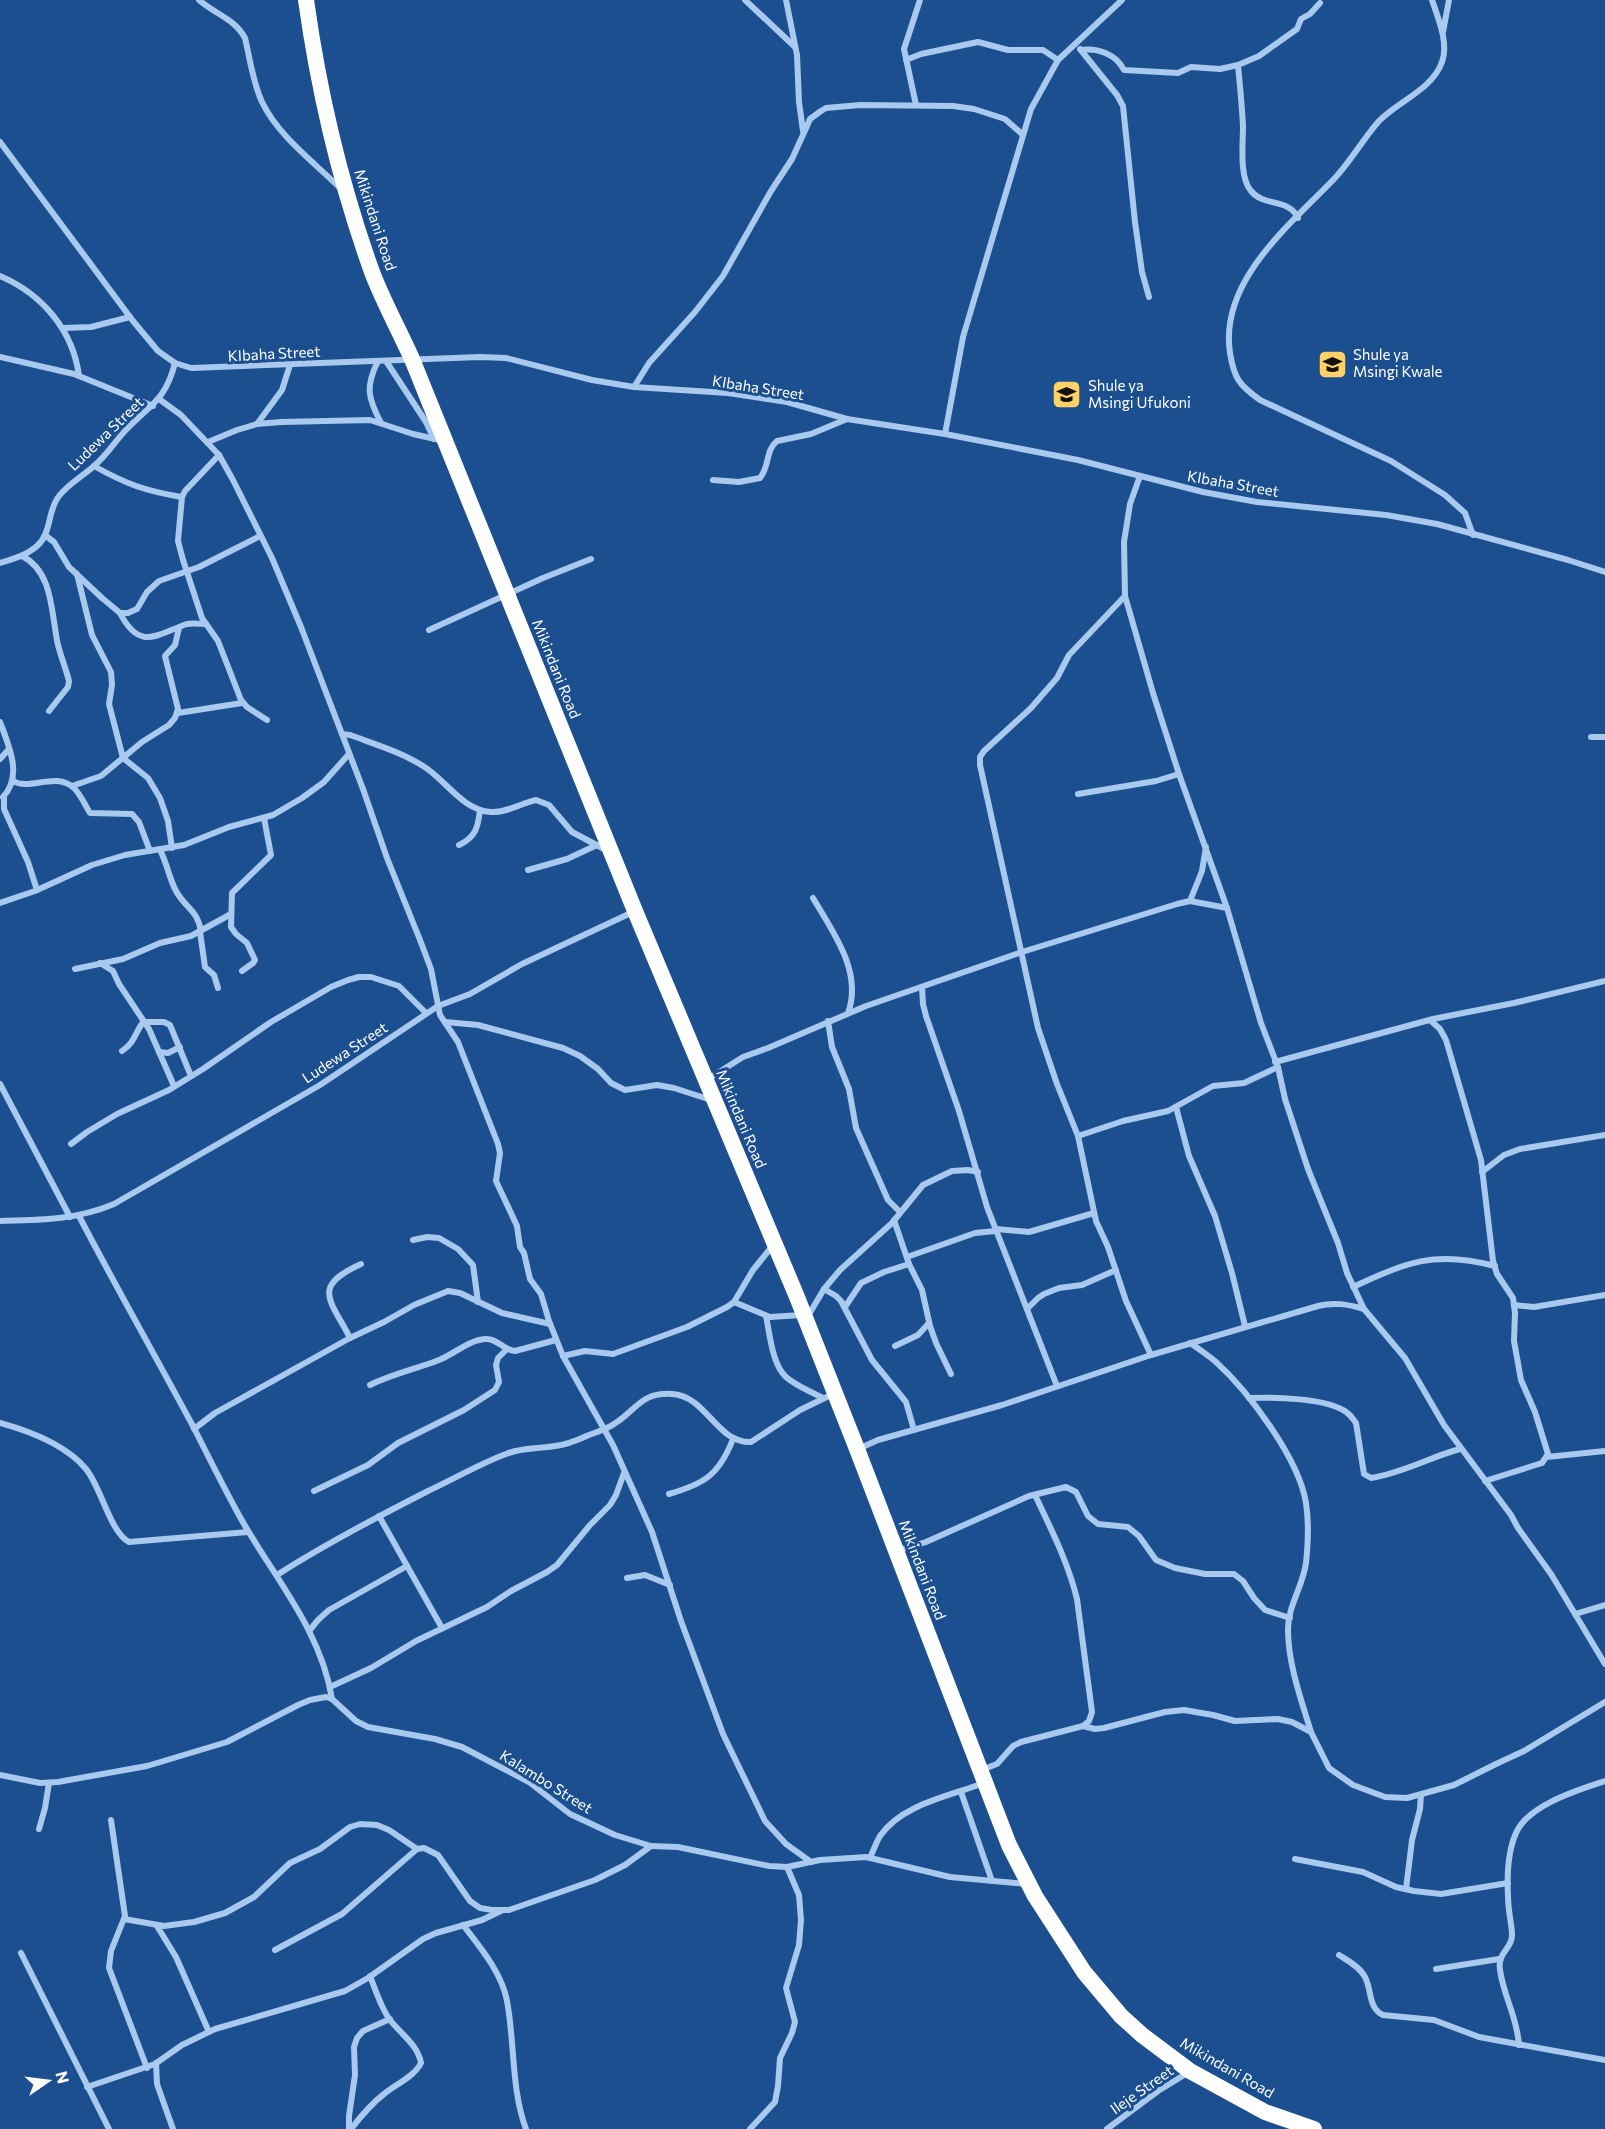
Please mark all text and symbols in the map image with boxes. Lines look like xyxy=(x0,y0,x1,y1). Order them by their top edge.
street label: Mikindani Road xyxy=(351,167,401,273)
street label: KIbaha Street xyxy=(227,342,321,364)
place label: Shule ya Msingi Kwale xyxy=(1353,345,1443,380)
school or university icon: Shule ya Msingi Kwale xyxy=(1316,348,1348,380)
street label: KIbaha Street xyxy=(711,371,805,403)
place label: Shule ya Msingi Ufukoni xyxy=(1088,376,1191,411)
school or university icon: Shule ya Msingi Ufukoni xyxy=(1051,379,1083,411)
street label: Ludewa Street xyxy=(64,393,147,474)
street label: KIbaha Street xyxy=(1186,466,1280,500)
street label: Mikindani Road xyxy=(529,616,585,721)
street label: Ludewa Street xyxy=(298,1018,391,1086)
street label: Mikindani Road xyxy=(713,1066,771,1171)
street label: Mikindani Road xyxy=(896,1517,950,1622)
street label: Kalambo Street xyxy=(497,1745,596,1817)
street label: Mikindani Road xyxy=(1177,2033,1278,2101)
north arrow xyxy=(18,2051,78,2111)
street label: Ileje Street xyxy=(1106,2061,1176,2117)
text: N xyxy=(52,2069,74,2085)

